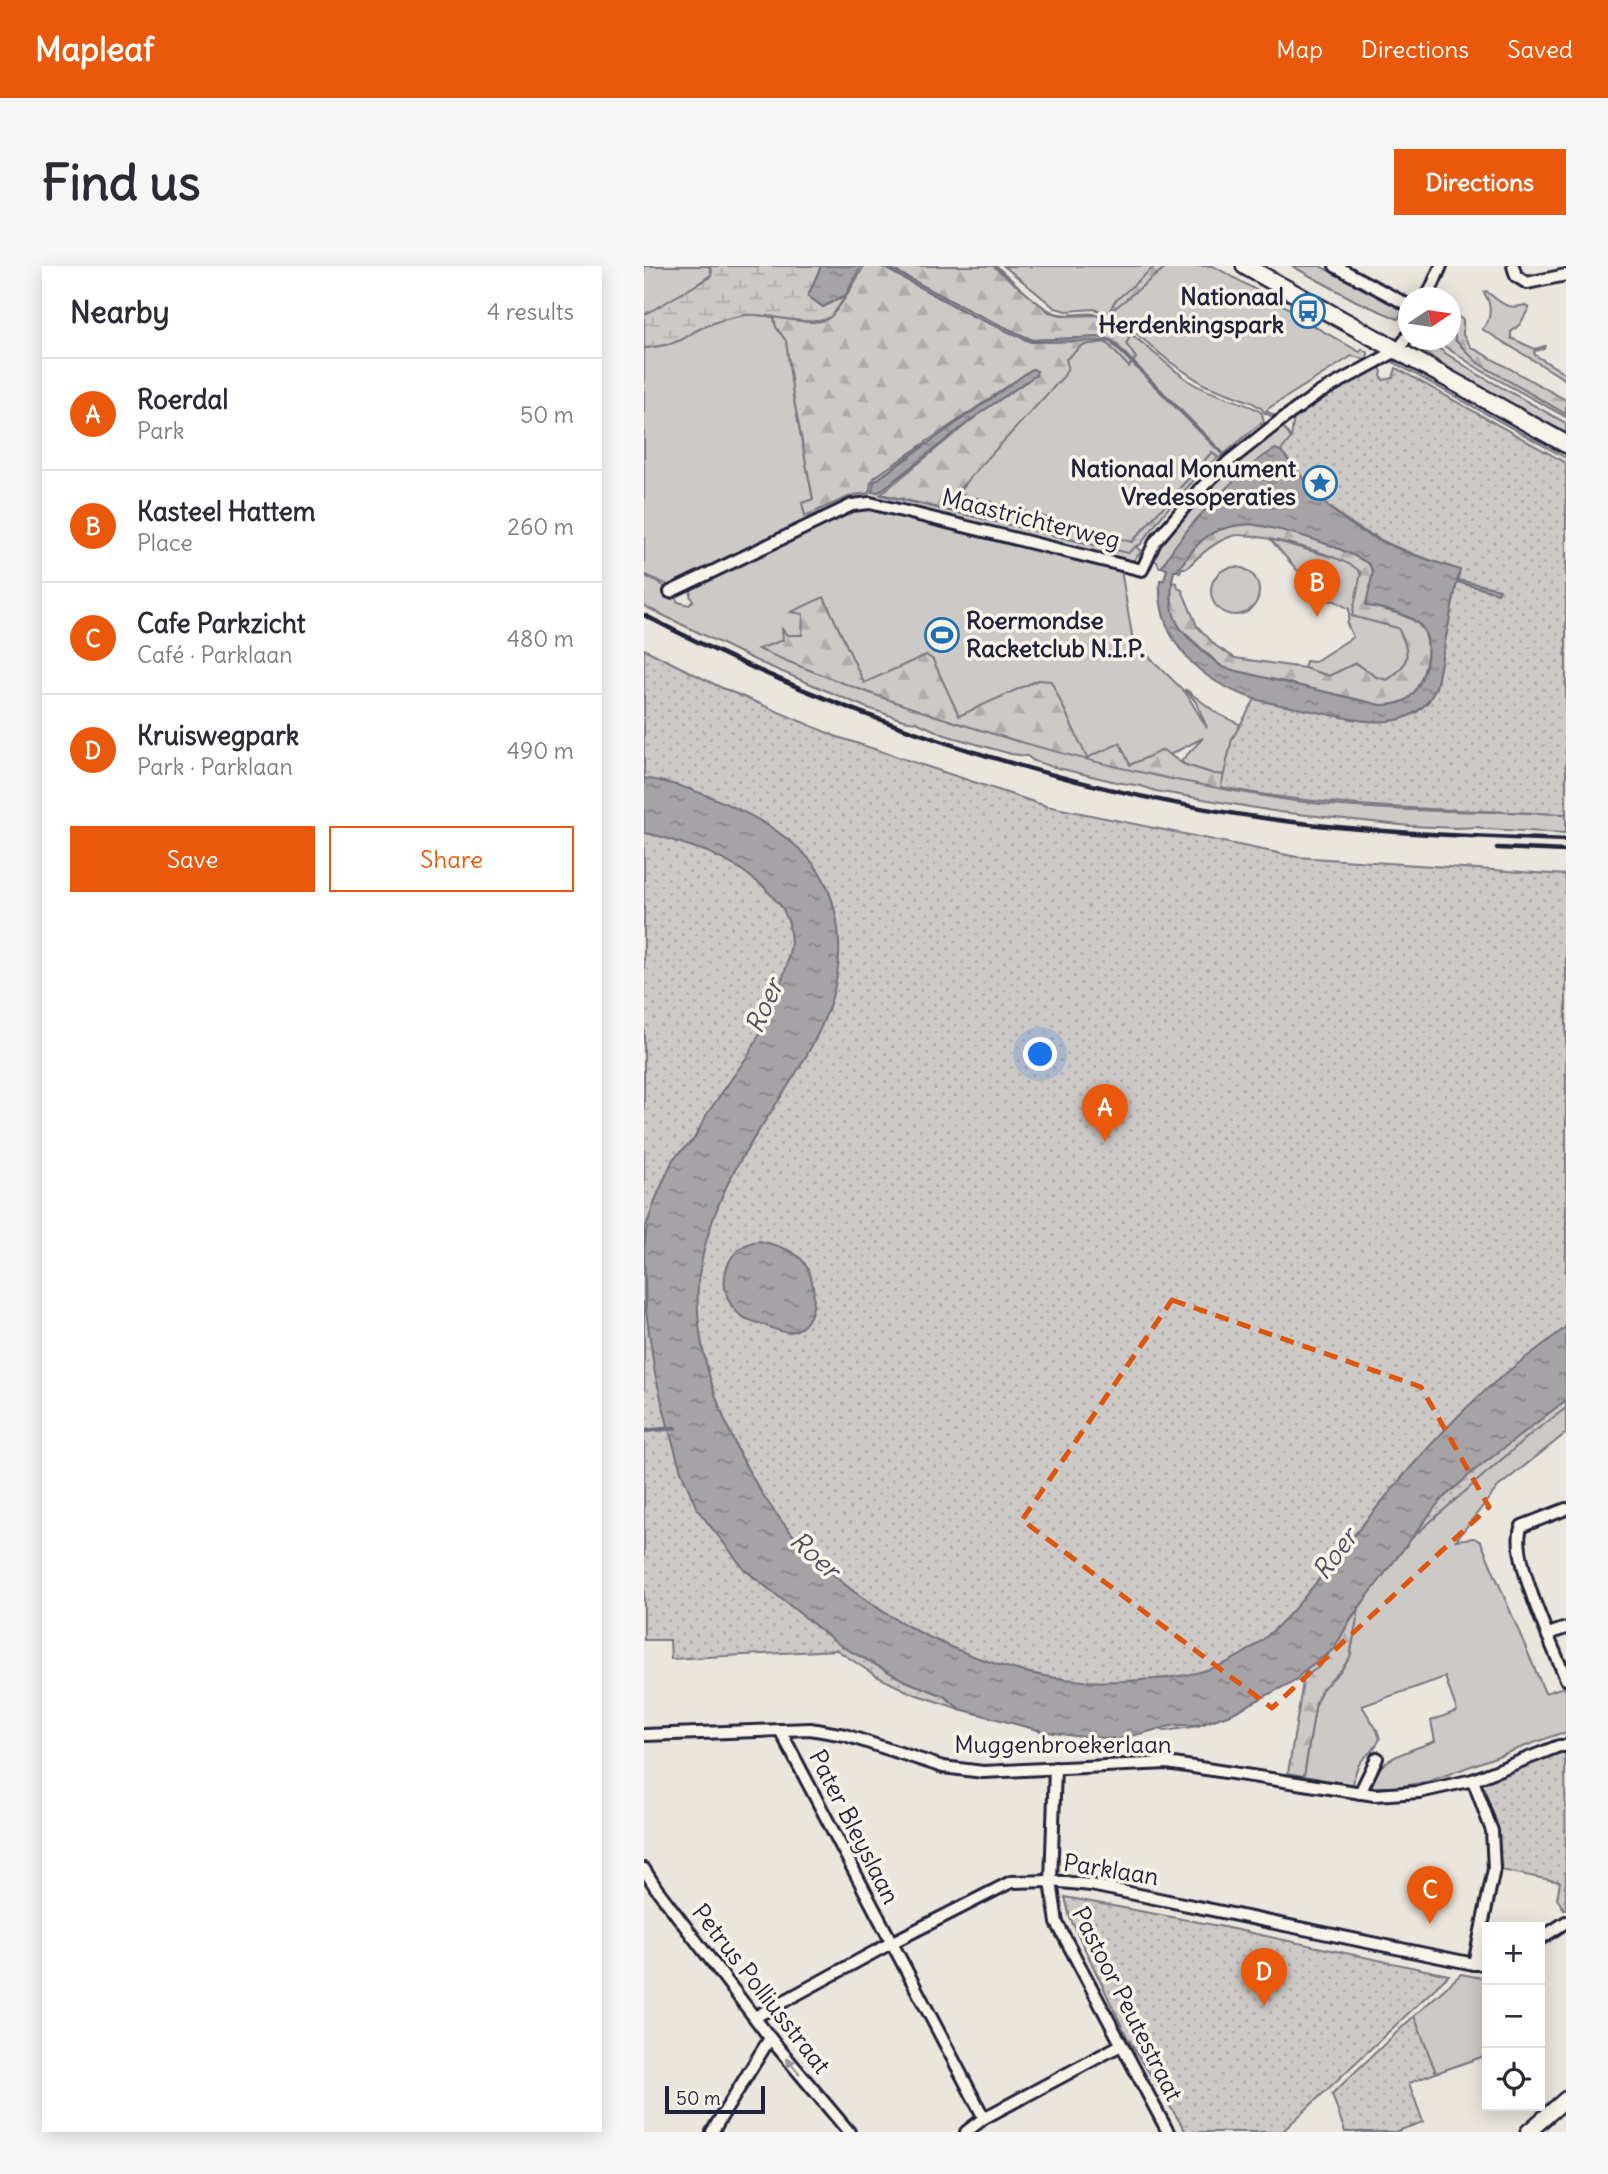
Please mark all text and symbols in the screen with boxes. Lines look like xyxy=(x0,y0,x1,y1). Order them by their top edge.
text: Mapleaf xyxy=(35,28,154,70)
text: Map xyxy=(1276,34,1323,64)
text: Directions xyxy=(1361,34,1469,64)
text: Saved xyxy=(1507,34,1573,64)
button: Directions xyxy=(1394,149,1566,215)
text: Find us xyxy=(42,152,200,213)
place label: Nationaal Herdenkingspark xyxy=(1098,281,1284,339)
north arrow xyxy=(1398,287,1461,350)
bus stop icon: Nationaal Herdenkingspark xyxy=(1289,292,1327,330)
text: Nearby xyxy=(70,293,170,331)
text: 4 results xyxy=(487,297,574,326)
text: Roerdal xyxy=(137,383,228,416)
text: A xyxy=(86,400,100,429)
text: 50 m xyxy=(520,400,574,429)
text: Park xyxy=(137,416,185,445)
place label: Nationaal Monument Vredesoperaties xyxy=(1070,453,1297,511)
place icon: Nationaal Monument Vredesoperaties xyxy=(1301,464,1339,502)
street label: Maastrichterweg xyxy=(939,481,1123,555)
text: Kasteel Hattem xyxy=(137,495,316,528)
text: B xyxy=(85,512,101,541)
text: 260 m xyxy=(507,512,574,541)
text: Place xyxy=(137,528,193,557)
pin: B xyxy=(1294,559,1340,617)
place label: Roermondse Racketclub N.I.P. xyxy=(966,605,1145,663)
text: Cafe Parkzicht xyxy=(137,607,306,640)
sports icon: Roermondse Racketclub N.I.P. xyxy=(923,616,961,654)
text: C xyxy=(85,624,101,653)
text: 480 m xyxy=(507,624,574,653)
text: Café · Parklaan xyxy=(137,640,293,669)
text: Kruiswegpark xyxy=(137,719,299,752)
text: D xyxy=(85,736,101,765)
text: 490 m xyxy=(507,736,574,765)
text: Park · Parklaan xyxy=(137,752,293,781)
button: Save xyxy=(70,826,315,892)
button: Share xyxy=(329,826,574,892)
water label: Roer xyxy=(737,971,791,1038)
your location xyxy=(1023,1037,1057,1071)
pin: A xyxy=(1082,1084,1128,1142)
water label: Roer xyxy=(1305,1519,1367,1586)
water label: Roer xyxy=(784,1524,850,1588)
street label: Muggenbroekerlaan xyxy=(954,1729,1172,1759)
street label: Pater Bleyslaan xyxy=(803,1744,907,1909)
street label: Parklaan xyxy=(1061,1847,1161,1891)
pin: C xyxy=(1407,1866,1453,1924)
street label: Petrus Polliusstraat xyxy=(686,1897,837,2079)
street label: Pastoor Peutestraat xyxy=(1066,1901,1190,2106)
map controls xyxy=(1482,1922,1545,2111)
button: + xyxy=(1482,1922,1545,1985)
pin: D xyxy=(1241,1948,1287,2006)
button: − xyxy=(1482,1985,1545,2048)
button: locate xyxy=(1482,2048,1545,2111)
one-way arrow xyxy=(786,2058,801,2075)
scale bar xyxy=(665,2083,765,2115)
text: 50 m xyxy=(676,2086,721,2110)

